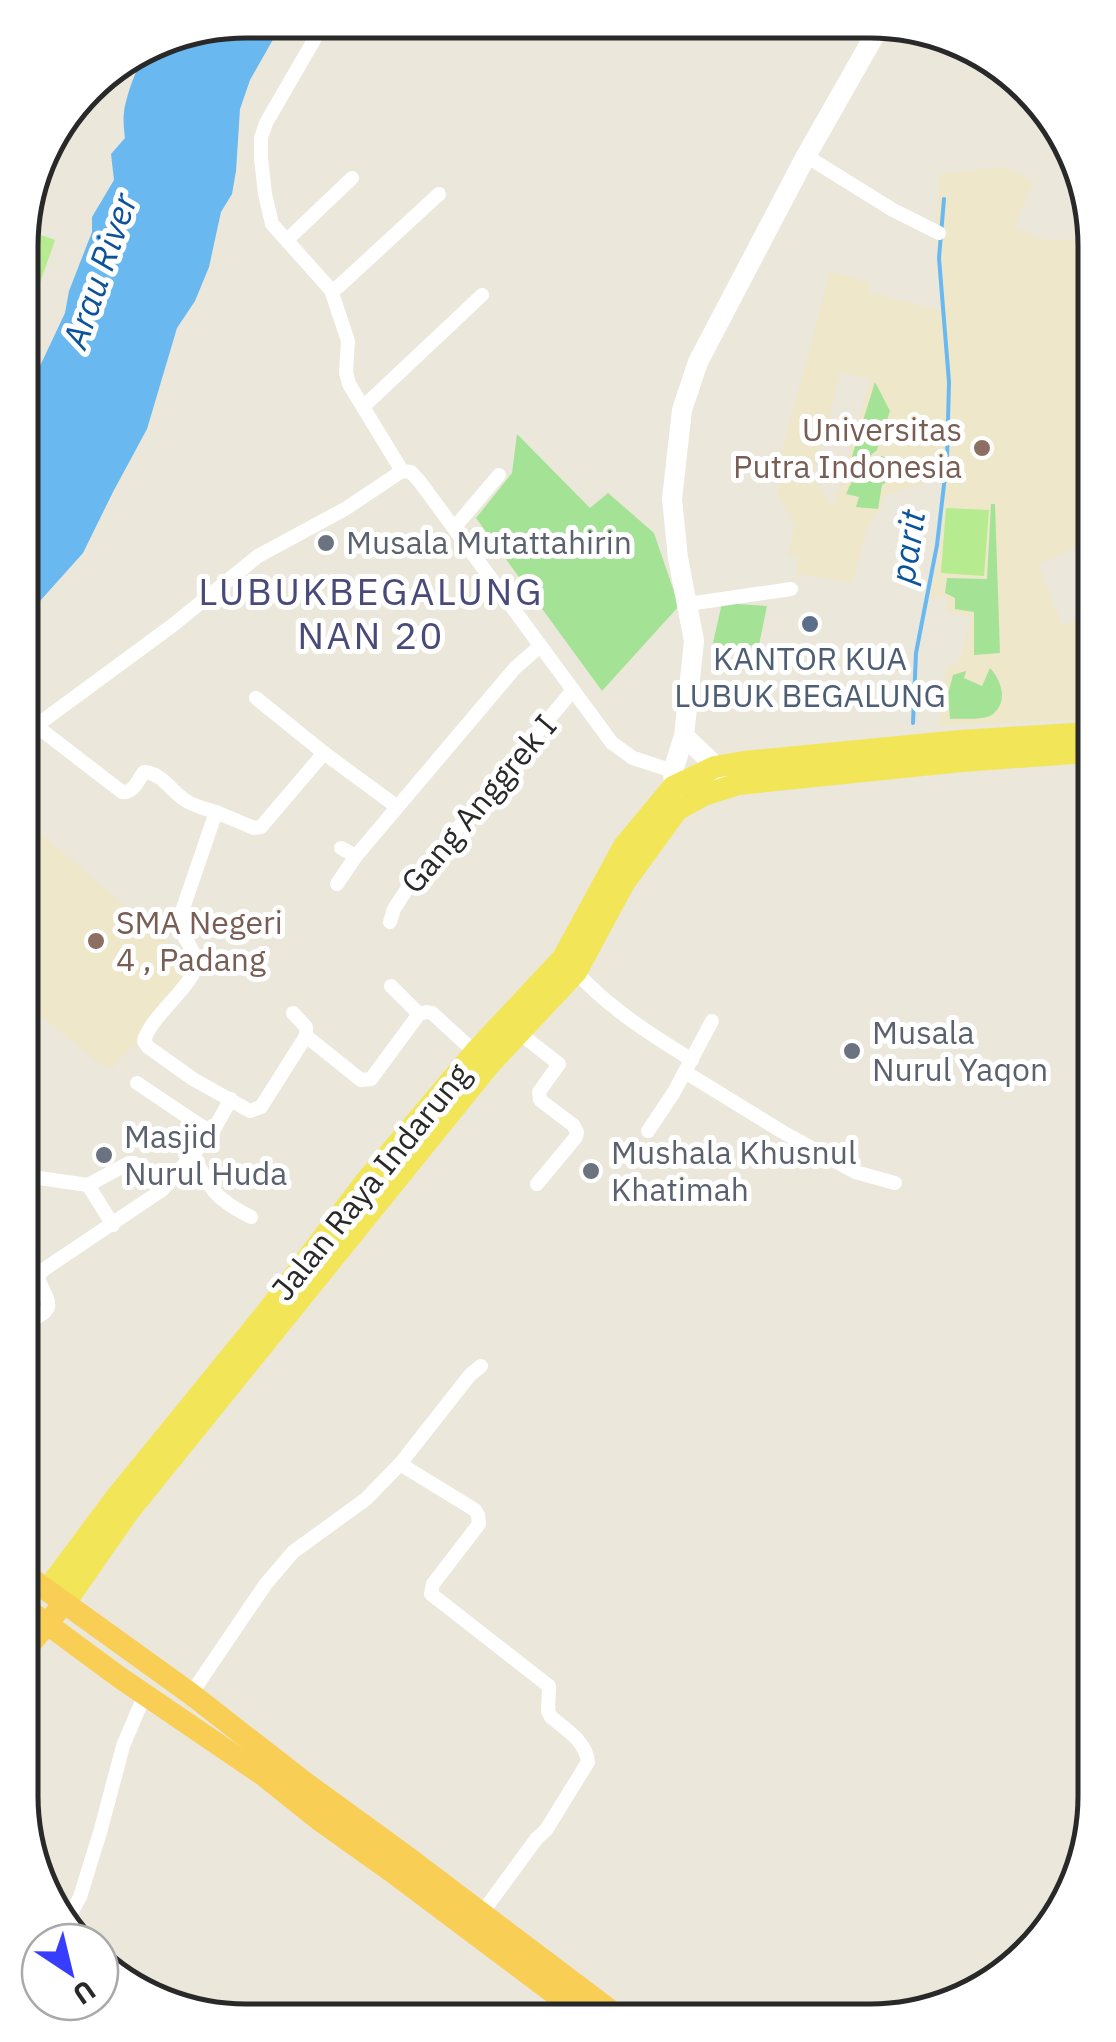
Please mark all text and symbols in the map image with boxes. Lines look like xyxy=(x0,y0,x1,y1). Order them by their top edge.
water label: Arau River xyxy=(51,186,147,355)
place label: Universitas Putra Indonesia xyxy=(733,408,962,487)
marker: Universitas Putra Indonesia xyxy=(971,437,993,459)
water label: parit xyxy=(878,506,936,588)
place label: Musala Mutattahirin xyxy=(346,521,632,563)
marker: Musala Mutattahirin xyxy=(315,532,337,554)
district label: LUBUKBEGALUNG NAN 20 xyxy=(198,566,544,659)
marker: KANTOR KUA LUBUK BEGALUNG xyxy=(799,613,821,635)
place label: KANTOR KUA LUBUK BEGALUNG xyxy=(674,637,946,716)
street label: Gang Anggrek I xyxy=(391,705,565,901)
place label: SMA Negeri 4 , Padang xyxy=(116,901,283,980)
marker: SMA Negeri 4 , Padang xyxy=(85,930,107,952)
place label: Musala Nurul Yaqon xyxy=(872,1011,1048,1090)
marker: Musala Nurul Yaqon xyxy=(841,1040,863,1062)
street label: Jalan Raya Indarung xyxy=(261,1054,479,1309)
place label: Masjid Nurul Huda xyxy=(124,1115,287,1194)
place label: Mushala Khusnul Khatimah xyxy=(611,1131,857,1210)
marker: Masjid Nurul Huda xyxy=(93,1144,115,1166)
marker: Mushala Khusnul Khatimah xyxy=(580,1160,602,1182)
north arrow xyxy=(20,1922,120,2022)
text: U xyxy=(66,1972,103,2014)

